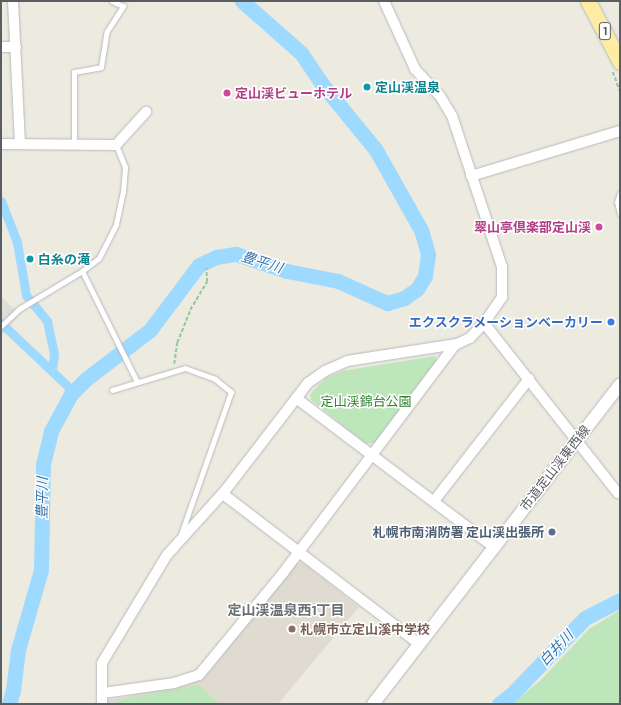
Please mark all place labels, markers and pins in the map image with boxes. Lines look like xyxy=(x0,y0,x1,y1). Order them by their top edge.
place label: 定山渓温泉 xyxy=(375,79,440,95)
marker: 定山渓温泉 xyxy=(362,82,372,92)
place label: 定山渓ビューホテル xyxy=(235,85,352,101)
marker: 定山渓ビューホテル xyxy=(222,88,232,98)
place label: 翠山亭倶楽部定山渓 xyxy=(474,219,591,235)
marker: 翠山亭倶楽部定山渓 xyxy=(594,222,604,232)
place label: 白糸の滝 xyxy=(38,251,90,267)
marker: 白糸の滝 xyxy=(25,254,35,264)
place label: エクスクラメーションベーカリー xyxy=(408,314,603,330)
marker: エクスクラメーションベーカリー xyxy=(606,317,616,327)
place label: 札幌市南消防署 定山渓出張所 xyxy=(372,524,544,540)
marker: 札幌市南消防署 定山渓出張所 xyxy=(547,527,557,537)
place label: 札幌市立定山溪中学校 xyxy=(300,621,430,637)
marker: 札幌市立定山溪中学校 xyxy=(287,624,297,634)

